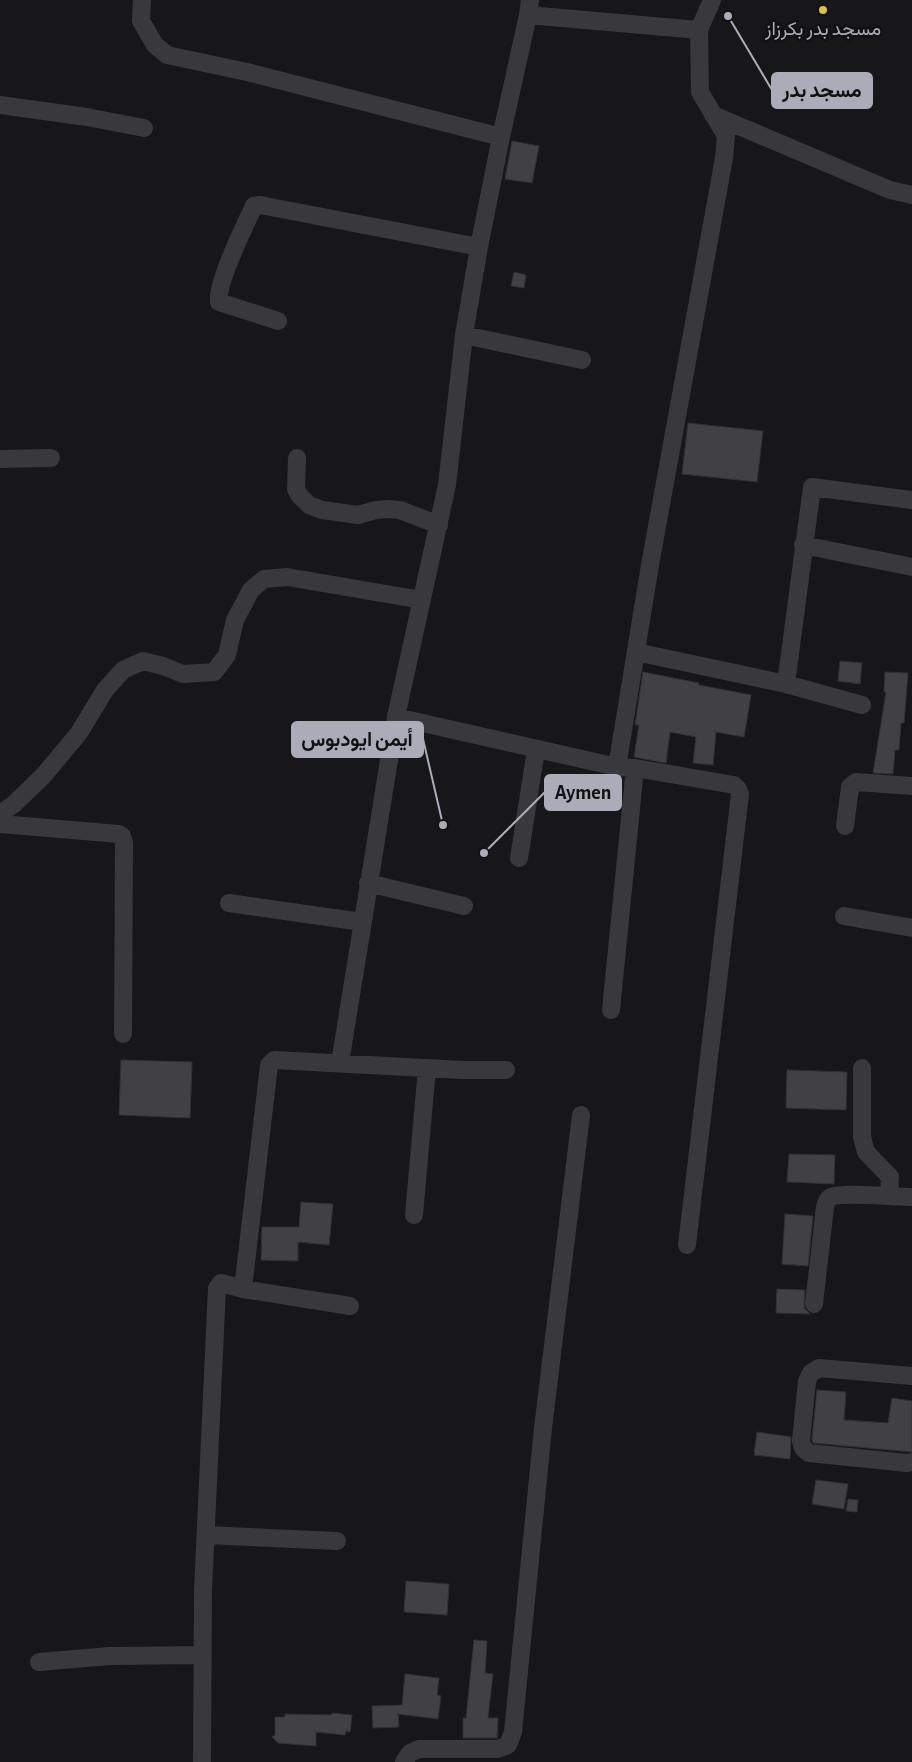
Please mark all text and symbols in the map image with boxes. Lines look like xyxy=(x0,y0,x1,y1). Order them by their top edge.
marker: مسجد بدر بكرزاز xyxy=(817,4,829,16)
place label: مسجد بدر بكرزاز xyxy=(764,20,881,40)
callout: مسجد بدر xyxy=(772,73,872,108)
text: مسجد بدر xyxy=(781,81,862,103)
callout: أيمن ايودبوس xyxy=(292,722,423,757)
text: أيمن ايودبوس xyxy=(301,728,413,752)
callout: Aymen xyxy=(545,775,621,810)
text: Aymen xyxy=(555,783,611,803)

